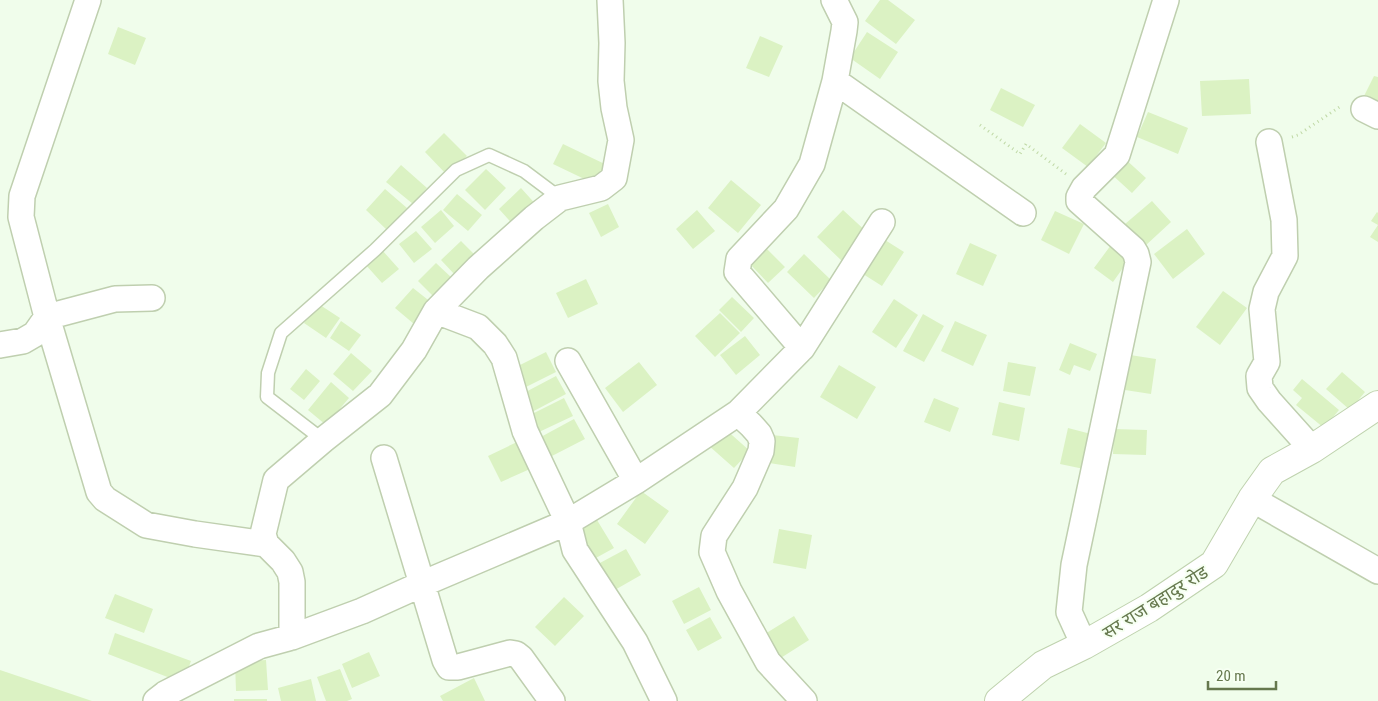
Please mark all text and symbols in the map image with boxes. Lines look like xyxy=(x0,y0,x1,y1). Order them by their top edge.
street label: सर राज बहादुर रोड xyxy=(1098,561,1213,644)
scale bar xyxy=(1208,658,1276,690)
text: 20 m xyxy=(1216,667,1246,685)

